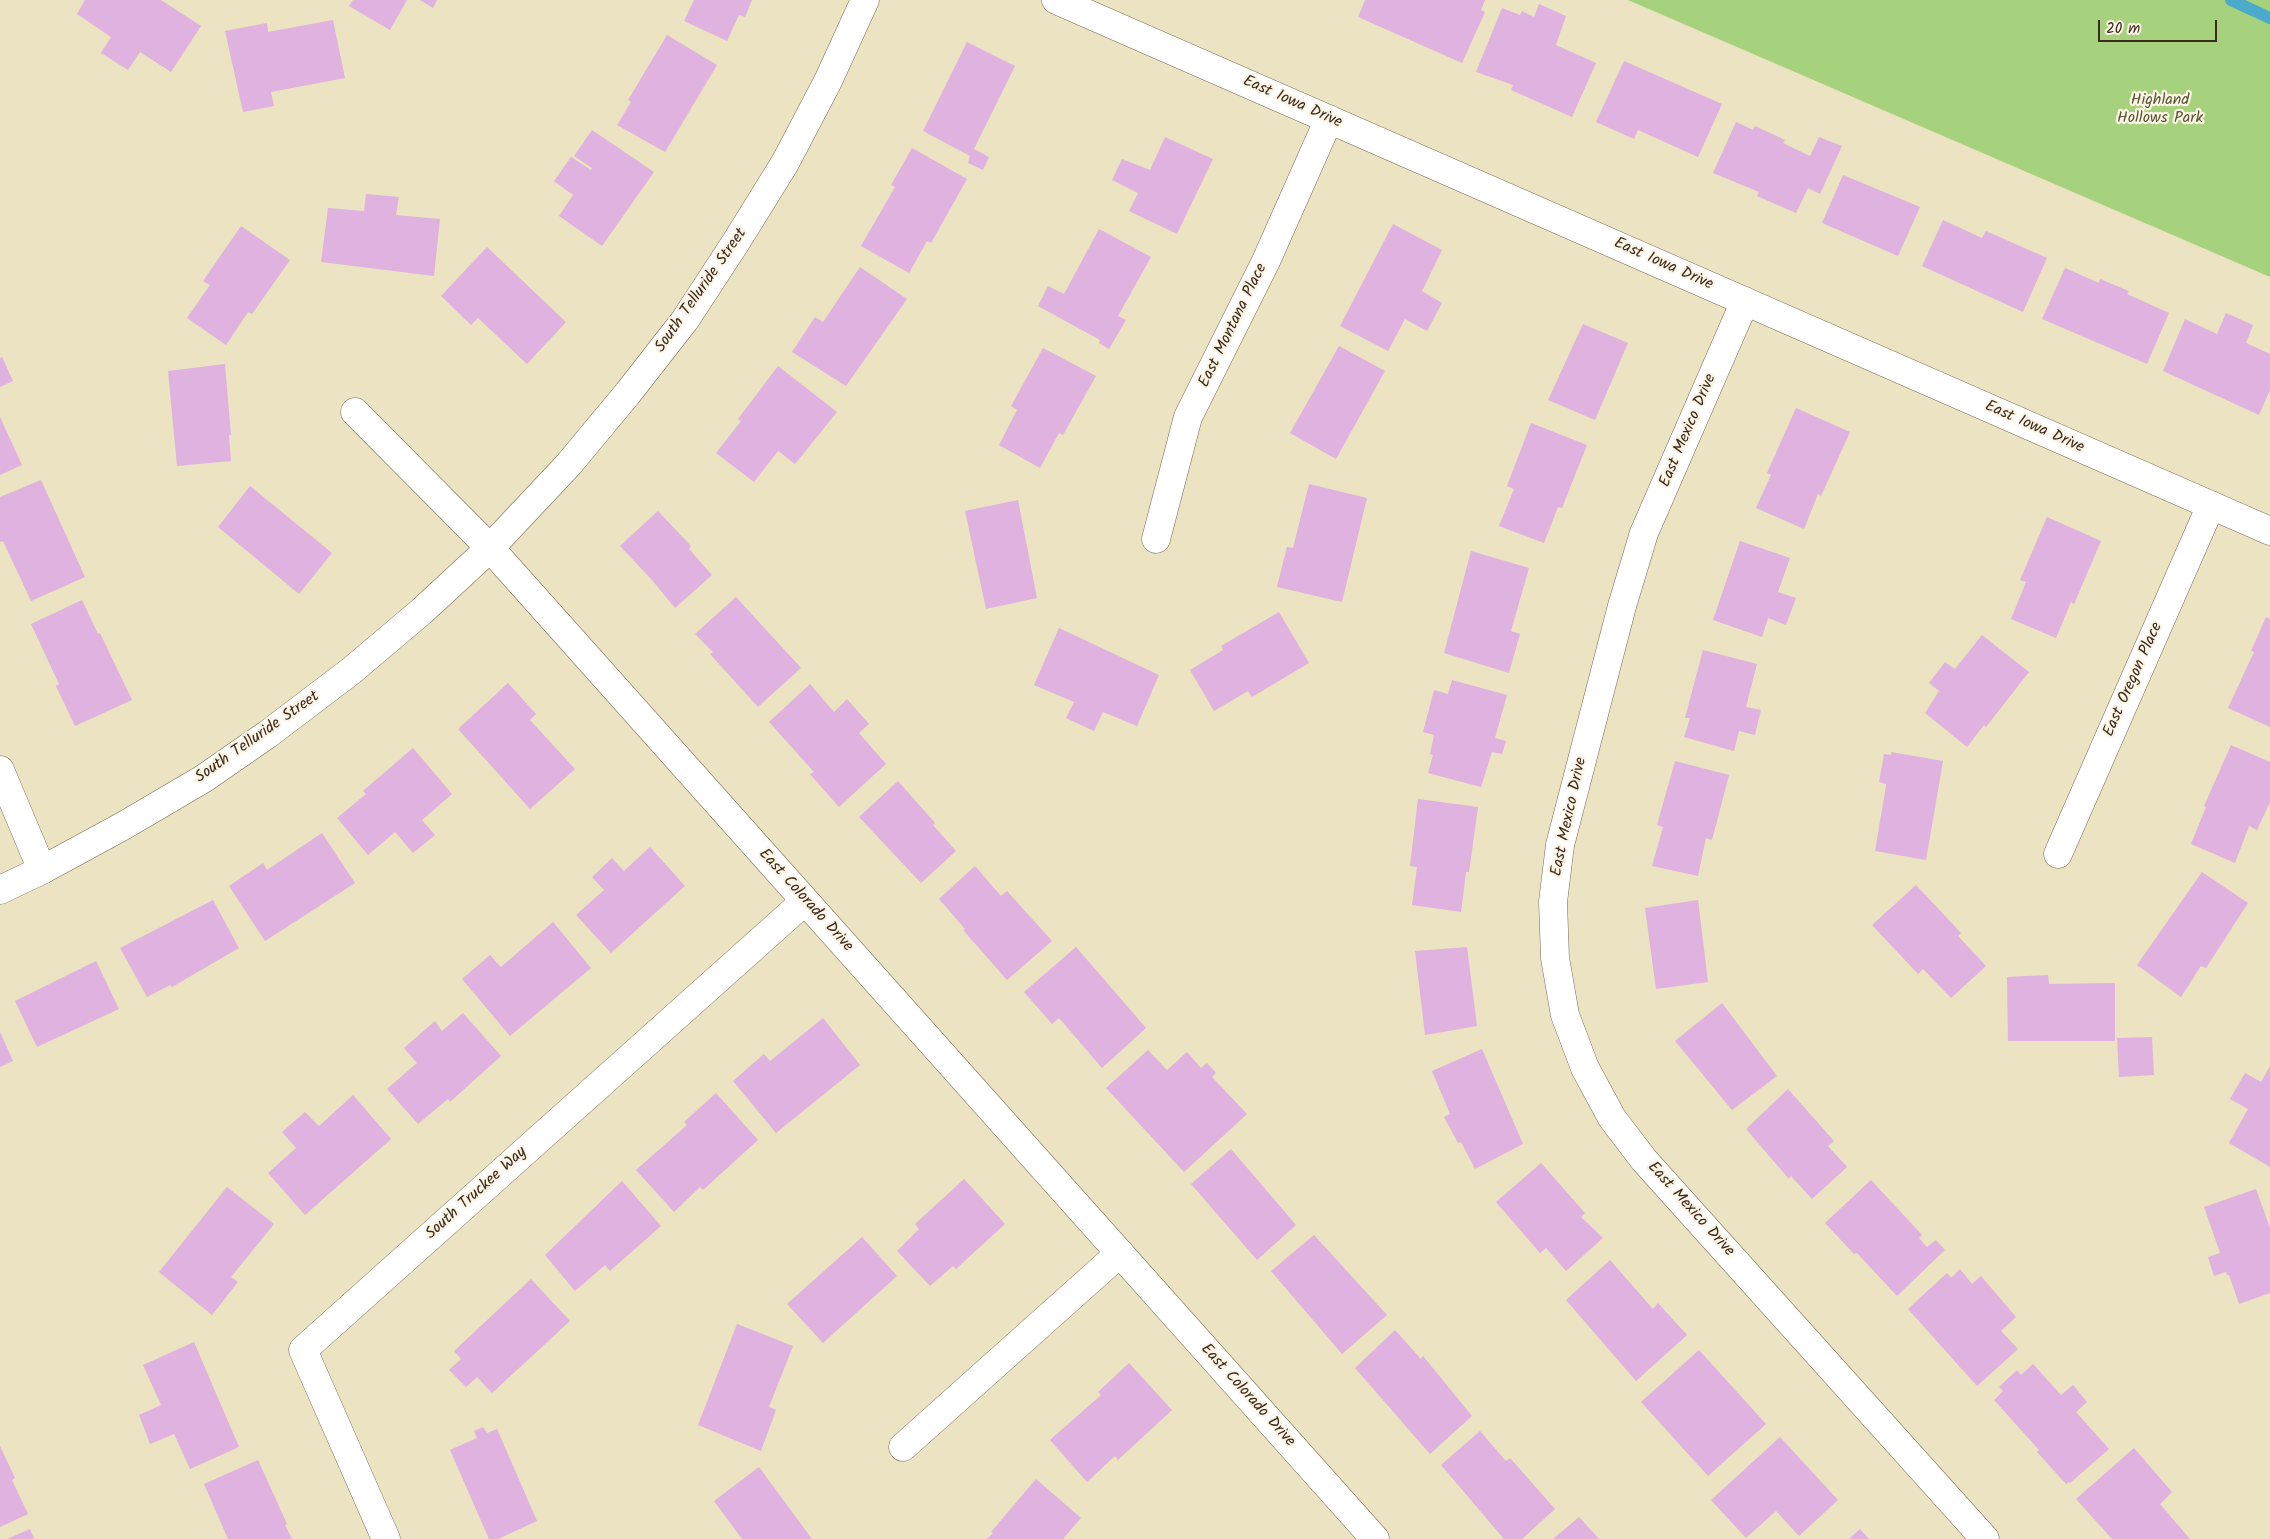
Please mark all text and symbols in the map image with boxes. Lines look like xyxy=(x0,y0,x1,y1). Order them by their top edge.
scale bar xyxy=(2100,10,2219,42)
text: 20 m xyxy=(2106,17,2140,41)
street label: East Iowa Drive xyxy=(1239,73,1345,133)
park label: Highland Hollows Park xyxy=(2117,91,2203,129)
street label: South Telluride Street xyxy=(652,225,752,357)
street label: East Iowa Drive xyxy=(1610,235,1716,295)
street label: East Montana Place xyxy=(1196,261,1272,391)
street label: East Mexico Drive xyxy=(1657,372,1721,490)
street label: East Iowa Drive xyxy=(1981,398,2087,458)
street label: East Oregon Place xyxy=(2100,620,2168,740)
street label: South Telluride Street xyxy=(192,688,324,788)
street label: East Mexico Drive xyxy=(1548,756,1592,878)
street label: East Colorado Drive xyxy=(754,845,856,957)
street label: South Truckee Way xyxy=(423,1144,531,1244)
street label: East Mexico Drive xyxy=(1642,1159,1738,1261)
street label: East Colorado Drive xyxy=(1196,1340,1298,1452)

